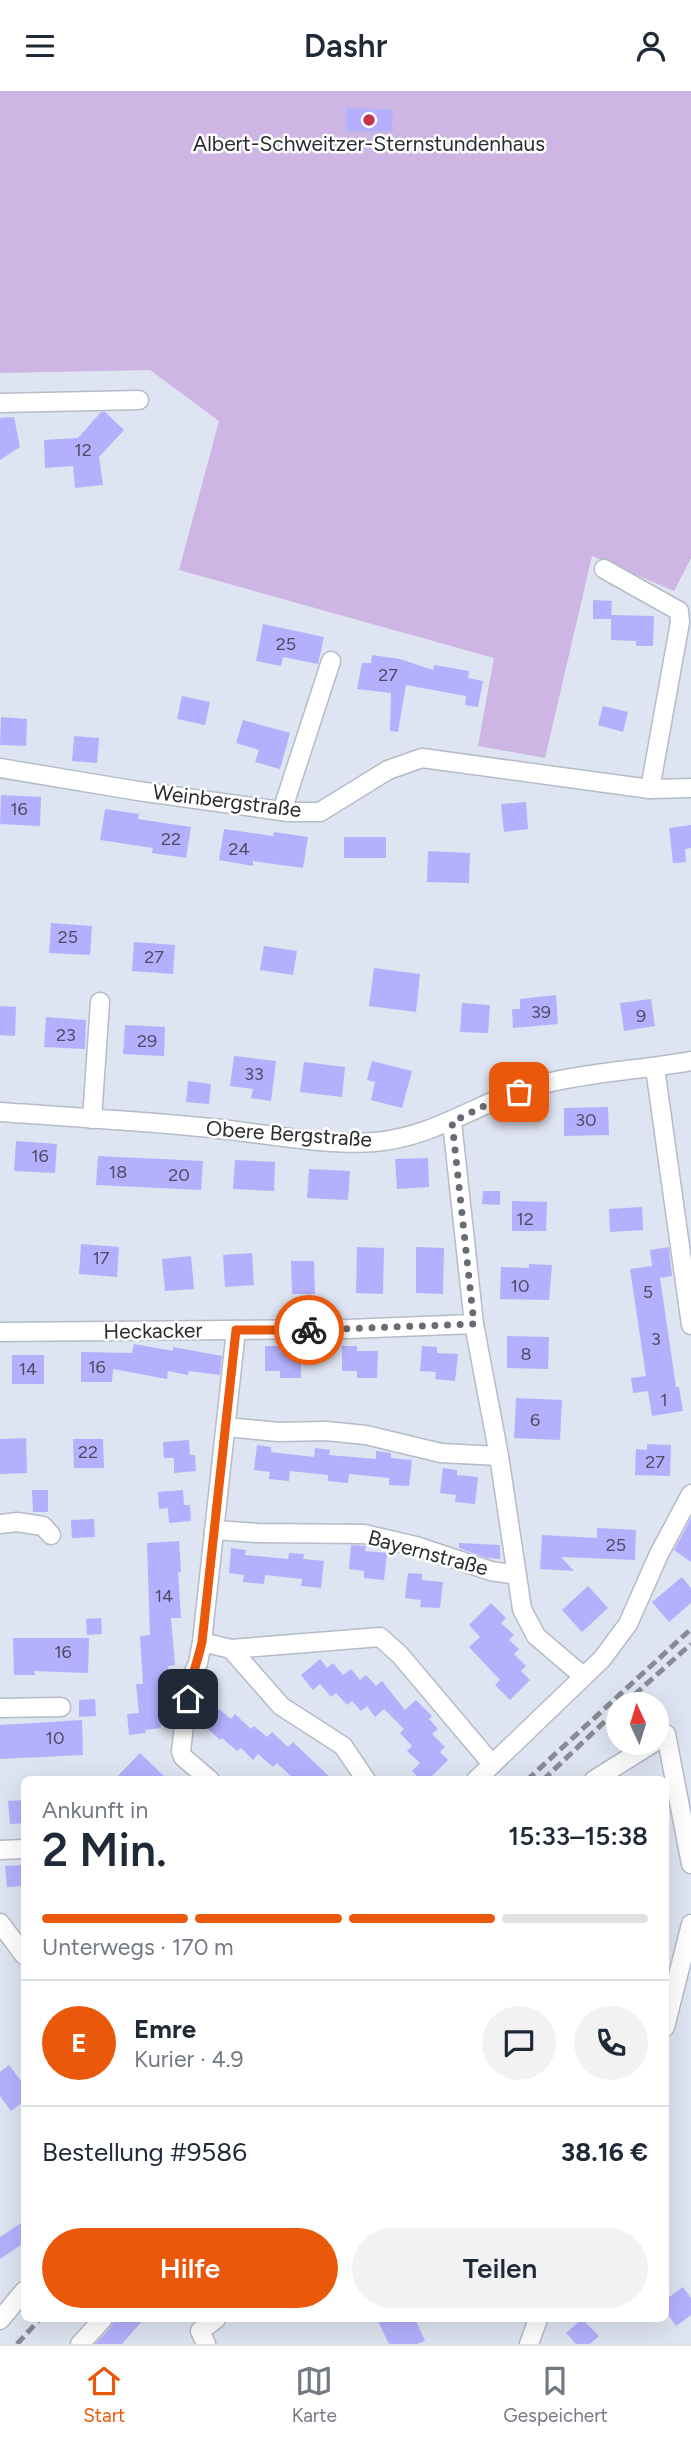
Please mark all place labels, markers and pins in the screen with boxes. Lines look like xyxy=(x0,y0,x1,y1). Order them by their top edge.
marker: Albert-Schweitzer-Sternstundenhaus xyxy=(361,112,377,128)
place label: Albert-Schweitzer-Sternstundenhaus xyxy=(193,131,545,156)
pin xyxy=(489,1062,549,1122)
pin xyxy=(158,1669,218,1729)

